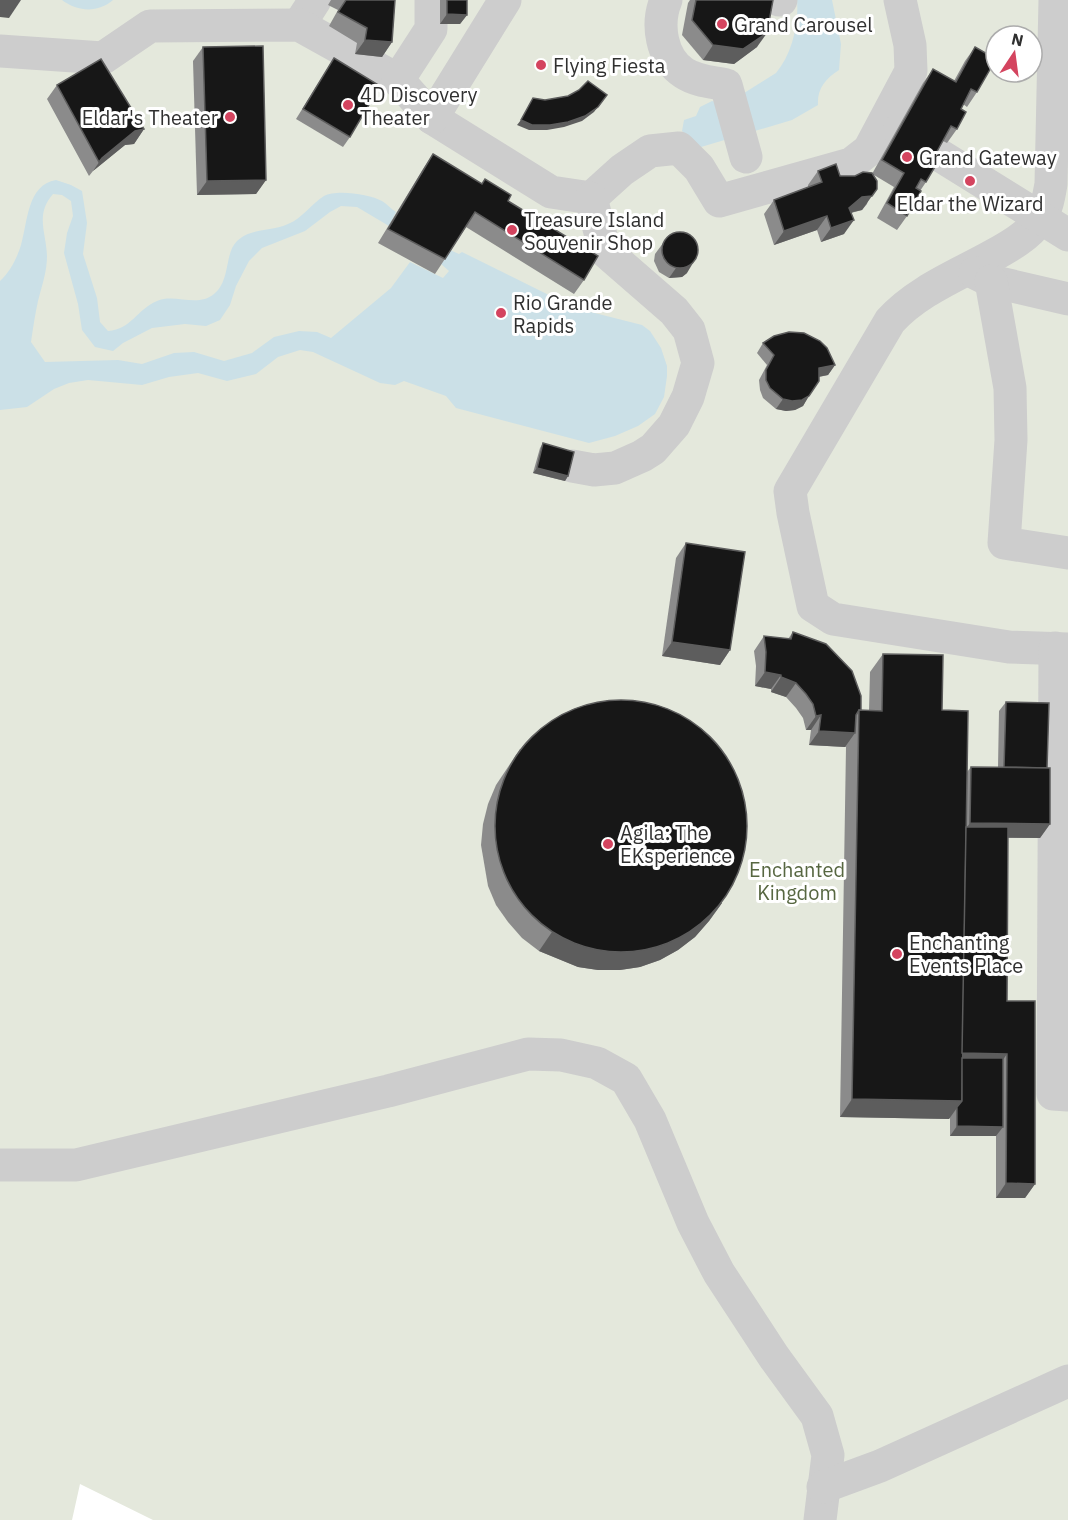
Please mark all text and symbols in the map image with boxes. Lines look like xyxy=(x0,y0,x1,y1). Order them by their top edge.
place label: Grand Carousel xyxy=(734,11,873,38)
marker: Grand Carousel xyxy=(715,17,729,31)
north arrow xyxy=(984,24,1044,84)
text: N xyxy=(1009,28,1025,50)
place label: Flying Fiesta xyxy=(553,52,666,79)
marker: Flying Fiesta xyxy=(534,58,548,72)
place label: 4D Discovery Theater xyxy=(360,81,477,131)
marker: 4D Discovery Theater xyxy=(341,98,355,112)
place label: Eldar's Theater xyxy=(82,104,218,131)
marker: Eldar's Theater xyxy=(223,110,237,124)
place label: Grand Gateway xyxy=(919,144,1057,171)
marker: Grand Gateway xyxy=(900,150,914,164)
marker: Eldar the Wizard xyxy=(963,174,977,188)
place label: Eldar the Wizard xyxy=(896,190,1044,217)
place label: Treasure Island Souvenir Shop xyxy=(524,206,664,256)
marker: Treasure Island Souvenir Shop xyxy=(505,223,519,237)
place label: Rio Grande Rapids xyxy=(513,289,613,339)
marker: Rio Grande Rapids xyxy=(494,306,508,320)
place label: Agila: The EKsperience xyxy=(620,819,732,869)
marker: Agila: The EKsperience xyxy=(601,837,615,851)
park label: Enchanted Kingdom xyxy=(749,856,845,906)
place label: Enchanting Events Place xyxy=(909,929,1023,979)
marker: Enchanting Events Place xyxy=(890,947,904,961)

